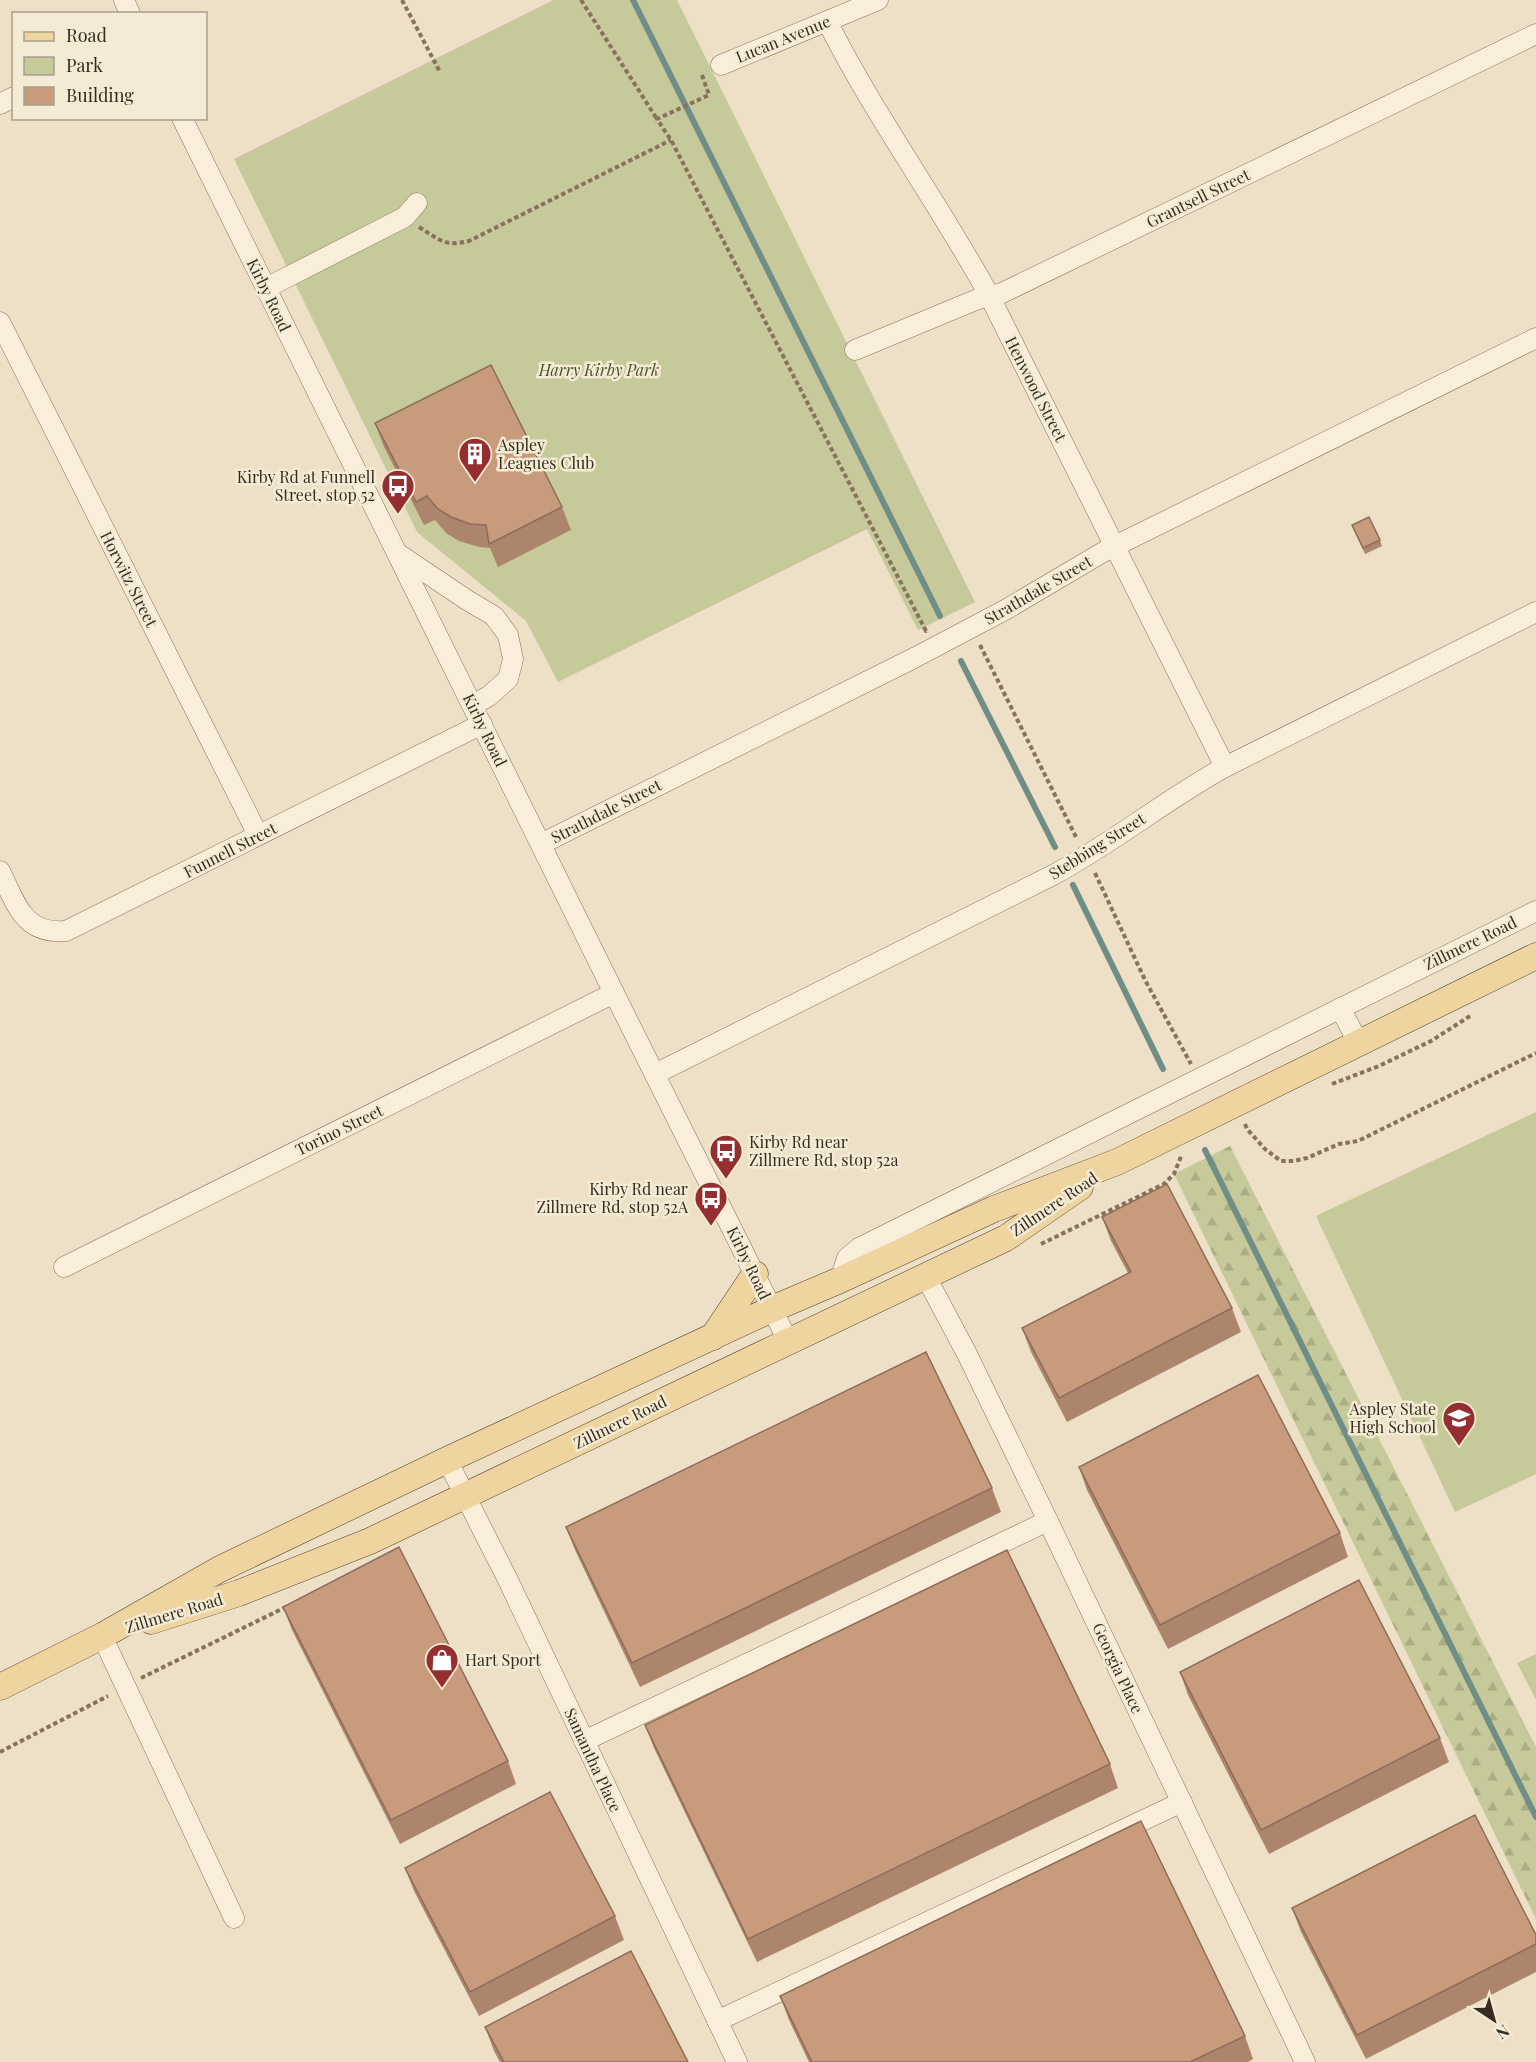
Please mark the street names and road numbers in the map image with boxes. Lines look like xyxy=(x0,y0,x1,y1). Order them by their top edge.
street label: Lucan Avenue xyxy=(732,10,833,67)
street label: Grantsell Street xyxy=(1142,163,1253,232)
street label: Kirby Road xyxy=(243,255,296,335)
street label: Henwood Street xyxy=(1001,333,1072,445)
street label: Horwitz Street xyxy=(96,527,163,631)
street label: Strathdale Street xyxy=(980,550,1096,629)
street label: Kirby Road xyxy=(459,690,512,770)
street label: Strathdale Street xyxy=(547,774,665,847)
street label: Stebbing Street xyxy=(1045,807,1149,884)
street label: Funnell Street xyxy=(180,817,280,882)
street label: Zillmere Road xyxy=(1420,911,1520,974)
street label: Torino Street xyxy=(291,1099,386,1160)
street label: Zillmere Road xyxy=(1006,1167,1101,1241)
street label: Kirby Road xyxy=(723,1223,776,1303)
street label: Zillmere Road xyxy=(570,1390,670,1453)
street label: Zillmere Road xyxy=(123,1588,225,1637)
street label: Georgia Place xyxy=(1088,1619,1149,1717)
street label: Samantha Place xyxy=(560,1704,627,1815)

